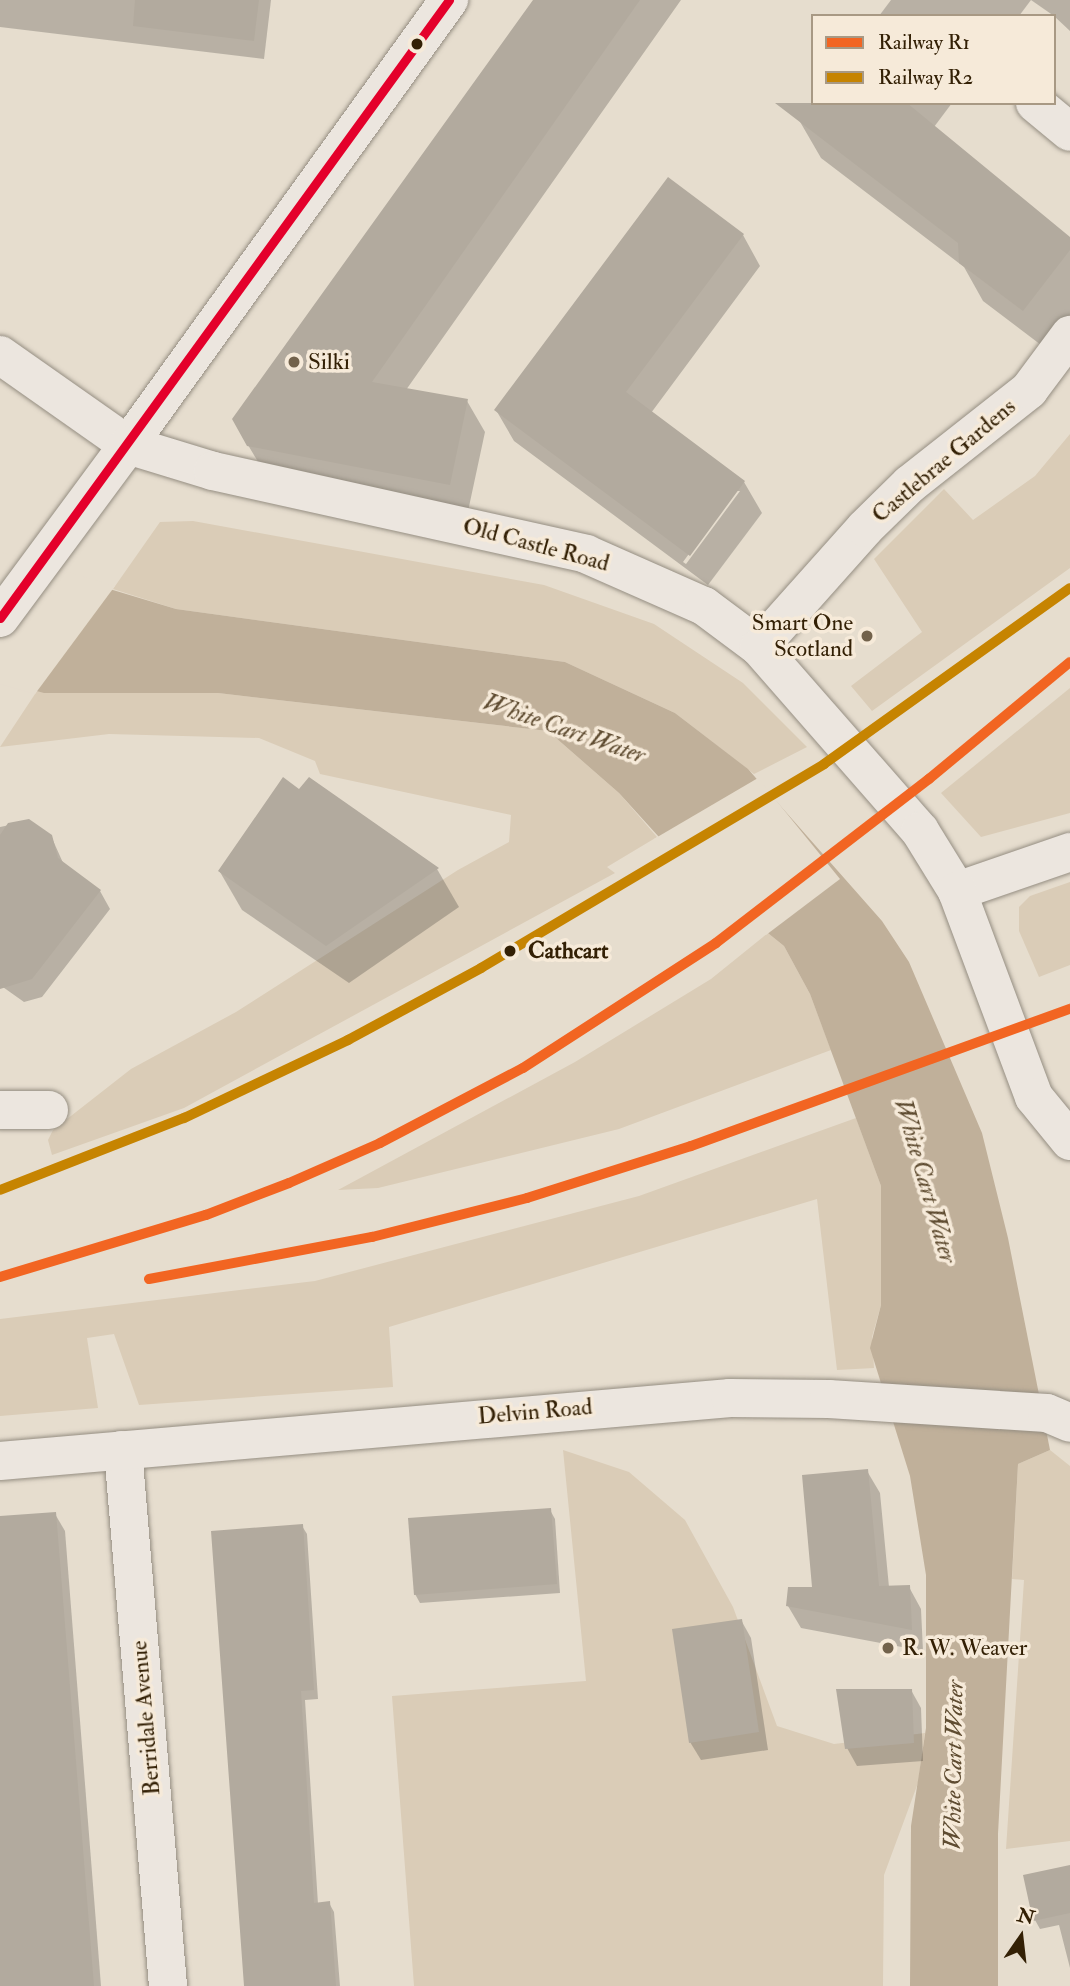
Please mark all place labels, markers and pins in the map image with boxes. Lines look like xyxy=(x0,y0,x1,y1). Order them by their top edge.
unlabelled marker xyxy=(410,37,424,51)
place label: Silki xyxy=(308,348,350,376)
marker: Silki xyxy=(286,354,302,370)
place label: Smart One Scotland xyxy=(752,609,853,663)
marker: Smart One Scotland xyxy=(859,628,875,644)
place label: Cathcart xyxy=(528,937,608,965)
marker: Cathcart xyxy=(499,940,521,962)
place label: R. W. Weaver xyxy=(902,1634,1027,1662)
marker: R. W. Weaver xyxy=(880,1640,896,1656)

